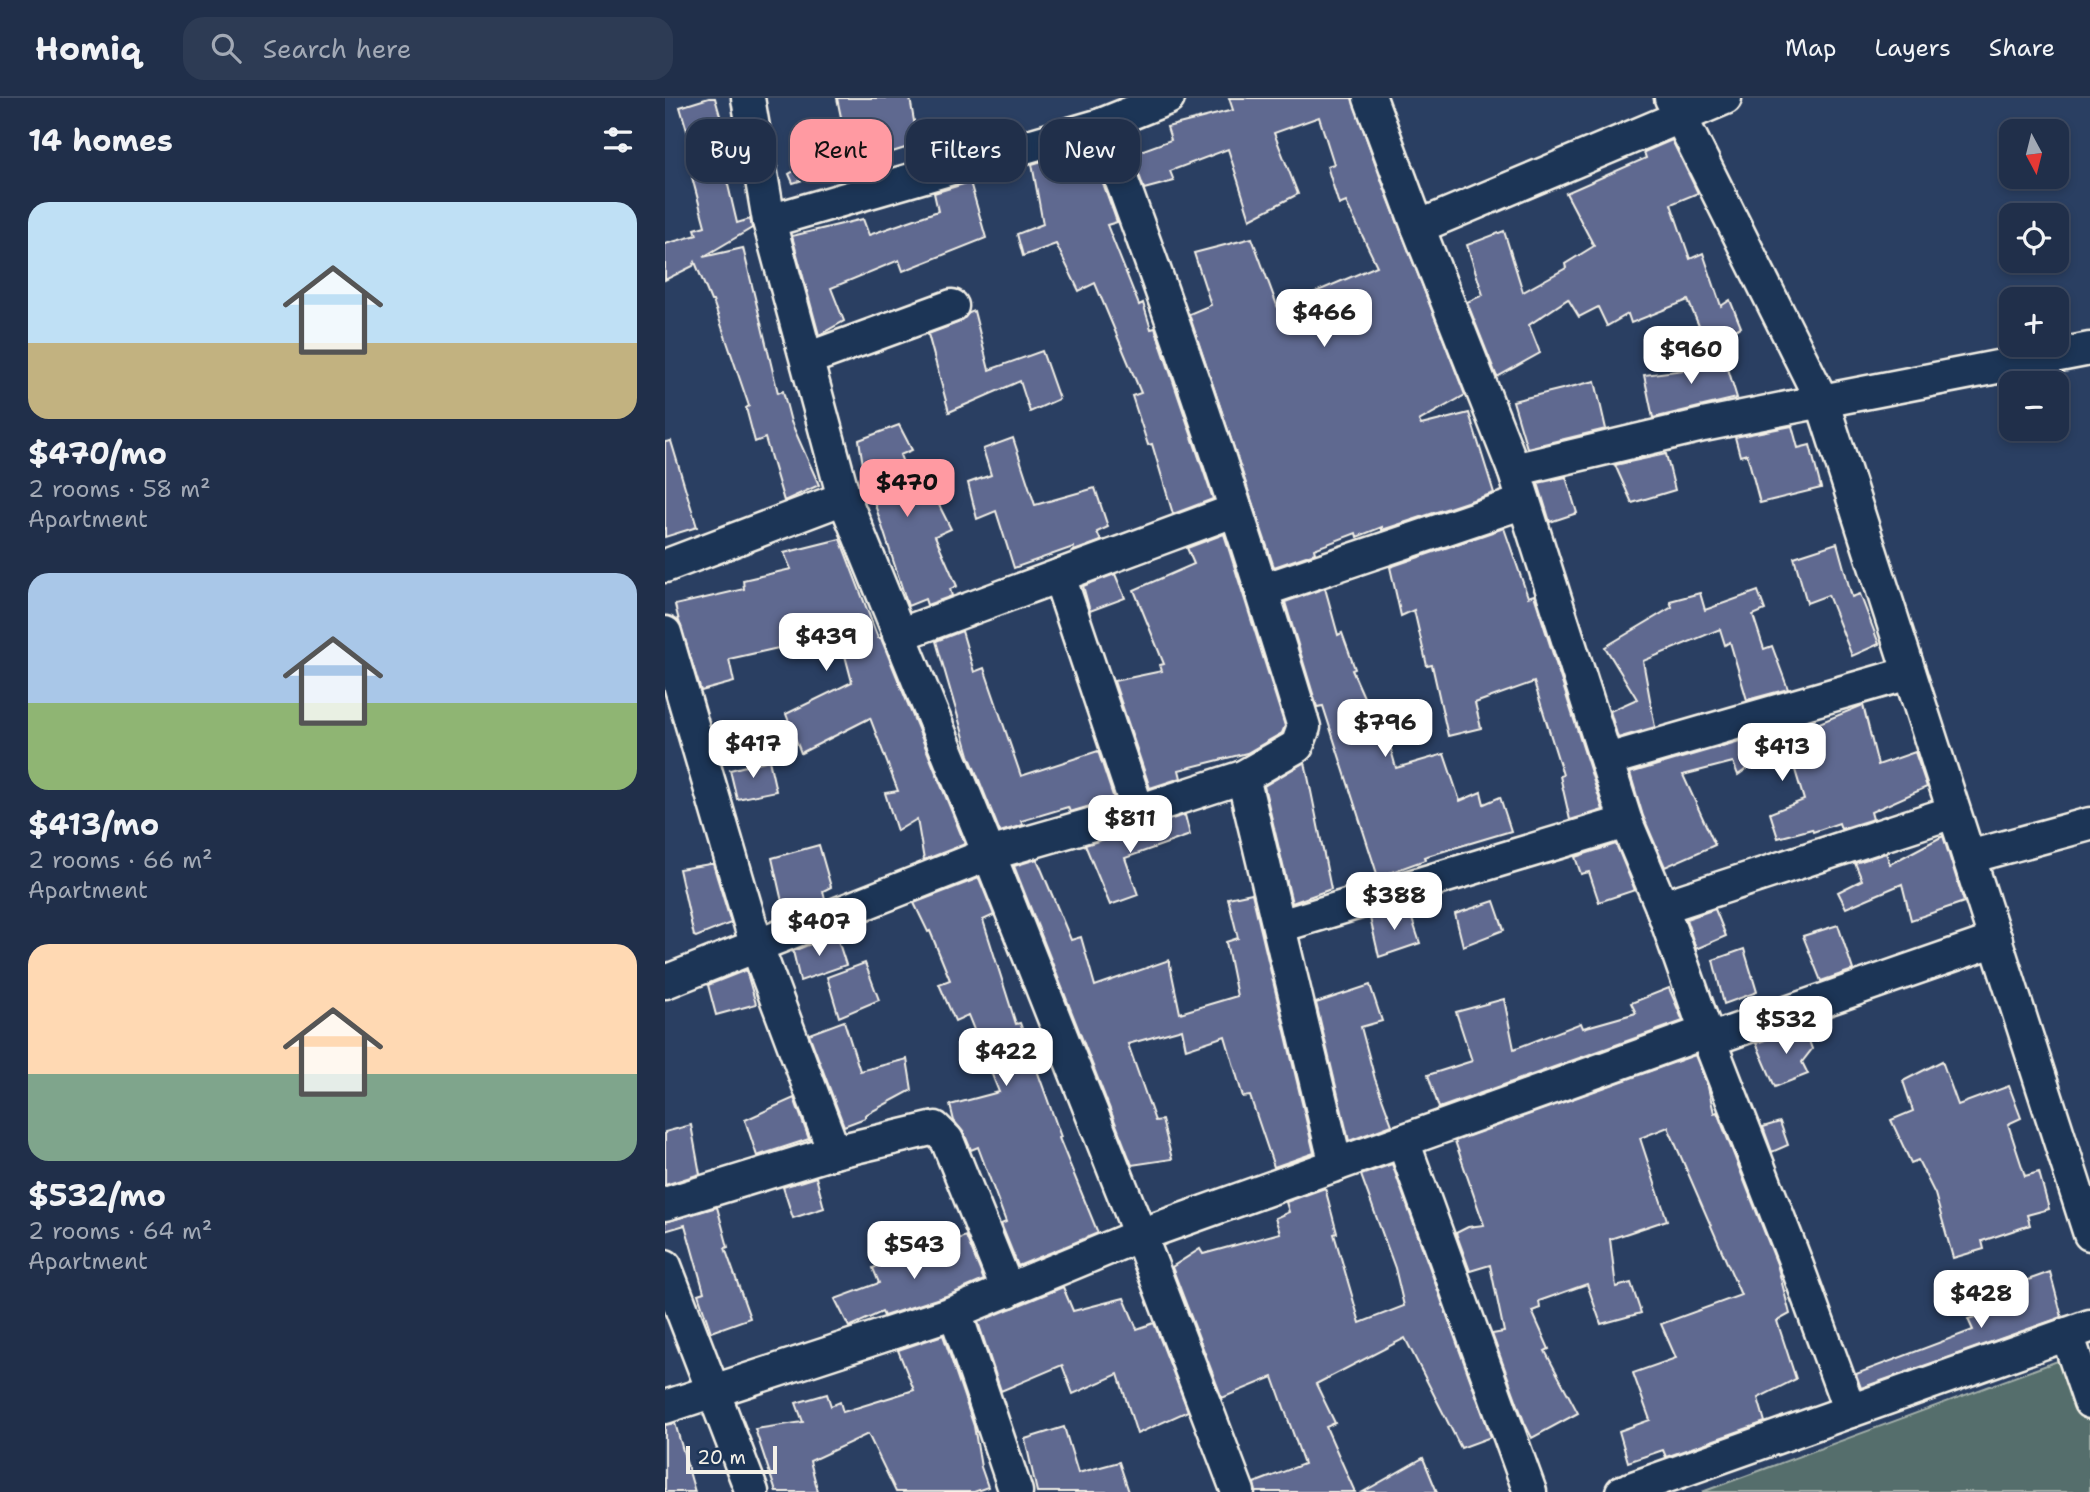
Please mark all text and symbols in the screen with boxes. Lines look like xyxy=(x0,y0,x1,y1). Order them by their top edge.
search box xyxy=(183,17,673,80)
text: Homiq xyxy=(35,26,141,71)
icon: search xyxy=(207,29,245,67)
text: Search here xyxy=(263,31,411,66)
text: Map xyxy=(1785,32,1836,64)
text: Layers xyxy=(1874,32,1951,64)
text: Share xyxy=(1989,32,2055,64)
chip: Buy xyxy=(686,119,776,182)
chip: Rent xyxy=(790,119,892,182)
chip: Filters xyxy=(906,119,1026,182)
chip: New xyxy=(1040,119,1140,182)
north arrow xyxy=(1999,119,2069,189)
map controls xyxy=(1999,119,2069,441)
text: 14 homes xyxy=(28,120,173,161)
icon: filters xyxy=(599,121,637,159)
button: locate xyxy=(1999,203,2069,273)
icon: home xyxy=(270,247,396,373)
button: + xyxy=(1999,287,2069,357)
pin: $466 xyxy=(1283,289,1365,349)
text: $466 xyxy=(1292,297,1356,327)
pin: $960 xyxy=(1650,327,1732,386)
text: $960 xyxy=(1659,334,1723,364)
button: − xyxy=(1999,371,2069,441)
text: $470/mo xyxy=(28,433,167,474)
pin: $470 xyxy=(866,460,948,519)
text: $470 xyxy=(876,467,938,497)
text: 2 rooms · 58 m² xyxy=(28,474,211,504)
text: Apartment xyxy=(28,504,148,534)
pin: $439 xyxy=(785,614,867,673)
icon: home xyxy=(270,618,396,744)
text: $439 xyxy=(795,621,857,651)
pin: $796 xyxy=(1344,700,1426,759)
text: $796 xyxy=(1353,707,1417,737)
pin: $417 xyxy=(712,720,794,780)
pin: $413 xyxy=(1741,724,1823,783)
text: $417 xyxy=(725,728,781,758)
text: $413 xyxy=(1754,731,1810,761)
pin: $811 xyxy=(1089,796,1171,855)
text: $811 xyxy=(1104,803,1156,833)
text: $413/mo xyxy=(28,804,159,845)
text: 2 rooms · 66 m² xyxy=(28,845,213,875)
pin: $388 xyxy=(1353,872,1435,932)
text: Apartment xyxy=(28,875,148,905)
text: $388 xyxy=(1362,880,1426,910)
pin: $407 xyxy=(778,898,860,958)
text: $407 xyxy=(787,906,851,936)
icon: home xyxy=(270,989,396,1115)
pin: $532 xyxy=(1745,996,1827,1056)
text: $532 xyxy=(1755,1004,1817,1034)
pin: $422 xyxy=(965,1028,1047,1088)
text: $422 xyxy=(975,1036,1037,1066)
text: $532/mo xyxy=(28,1175,166,1216)
text: 2 rooms · 64 m² xyxy=(28,1216,212,1246)
pin: $543 xyxy=(873,1222,955,1281)
text: $543 xyxy=(883,1229,945,1259)
text: Apartment xyxy=(28,1246,148,1276)
pin: $428 xyxy=(1940,1270,2022,1330)
text: $428 xyxy=(1950,1278,2012,1308)
scale bar xyxy=(686,1443,777,1475)
text: 20 m xyxy=(697,1445,746,1470)

